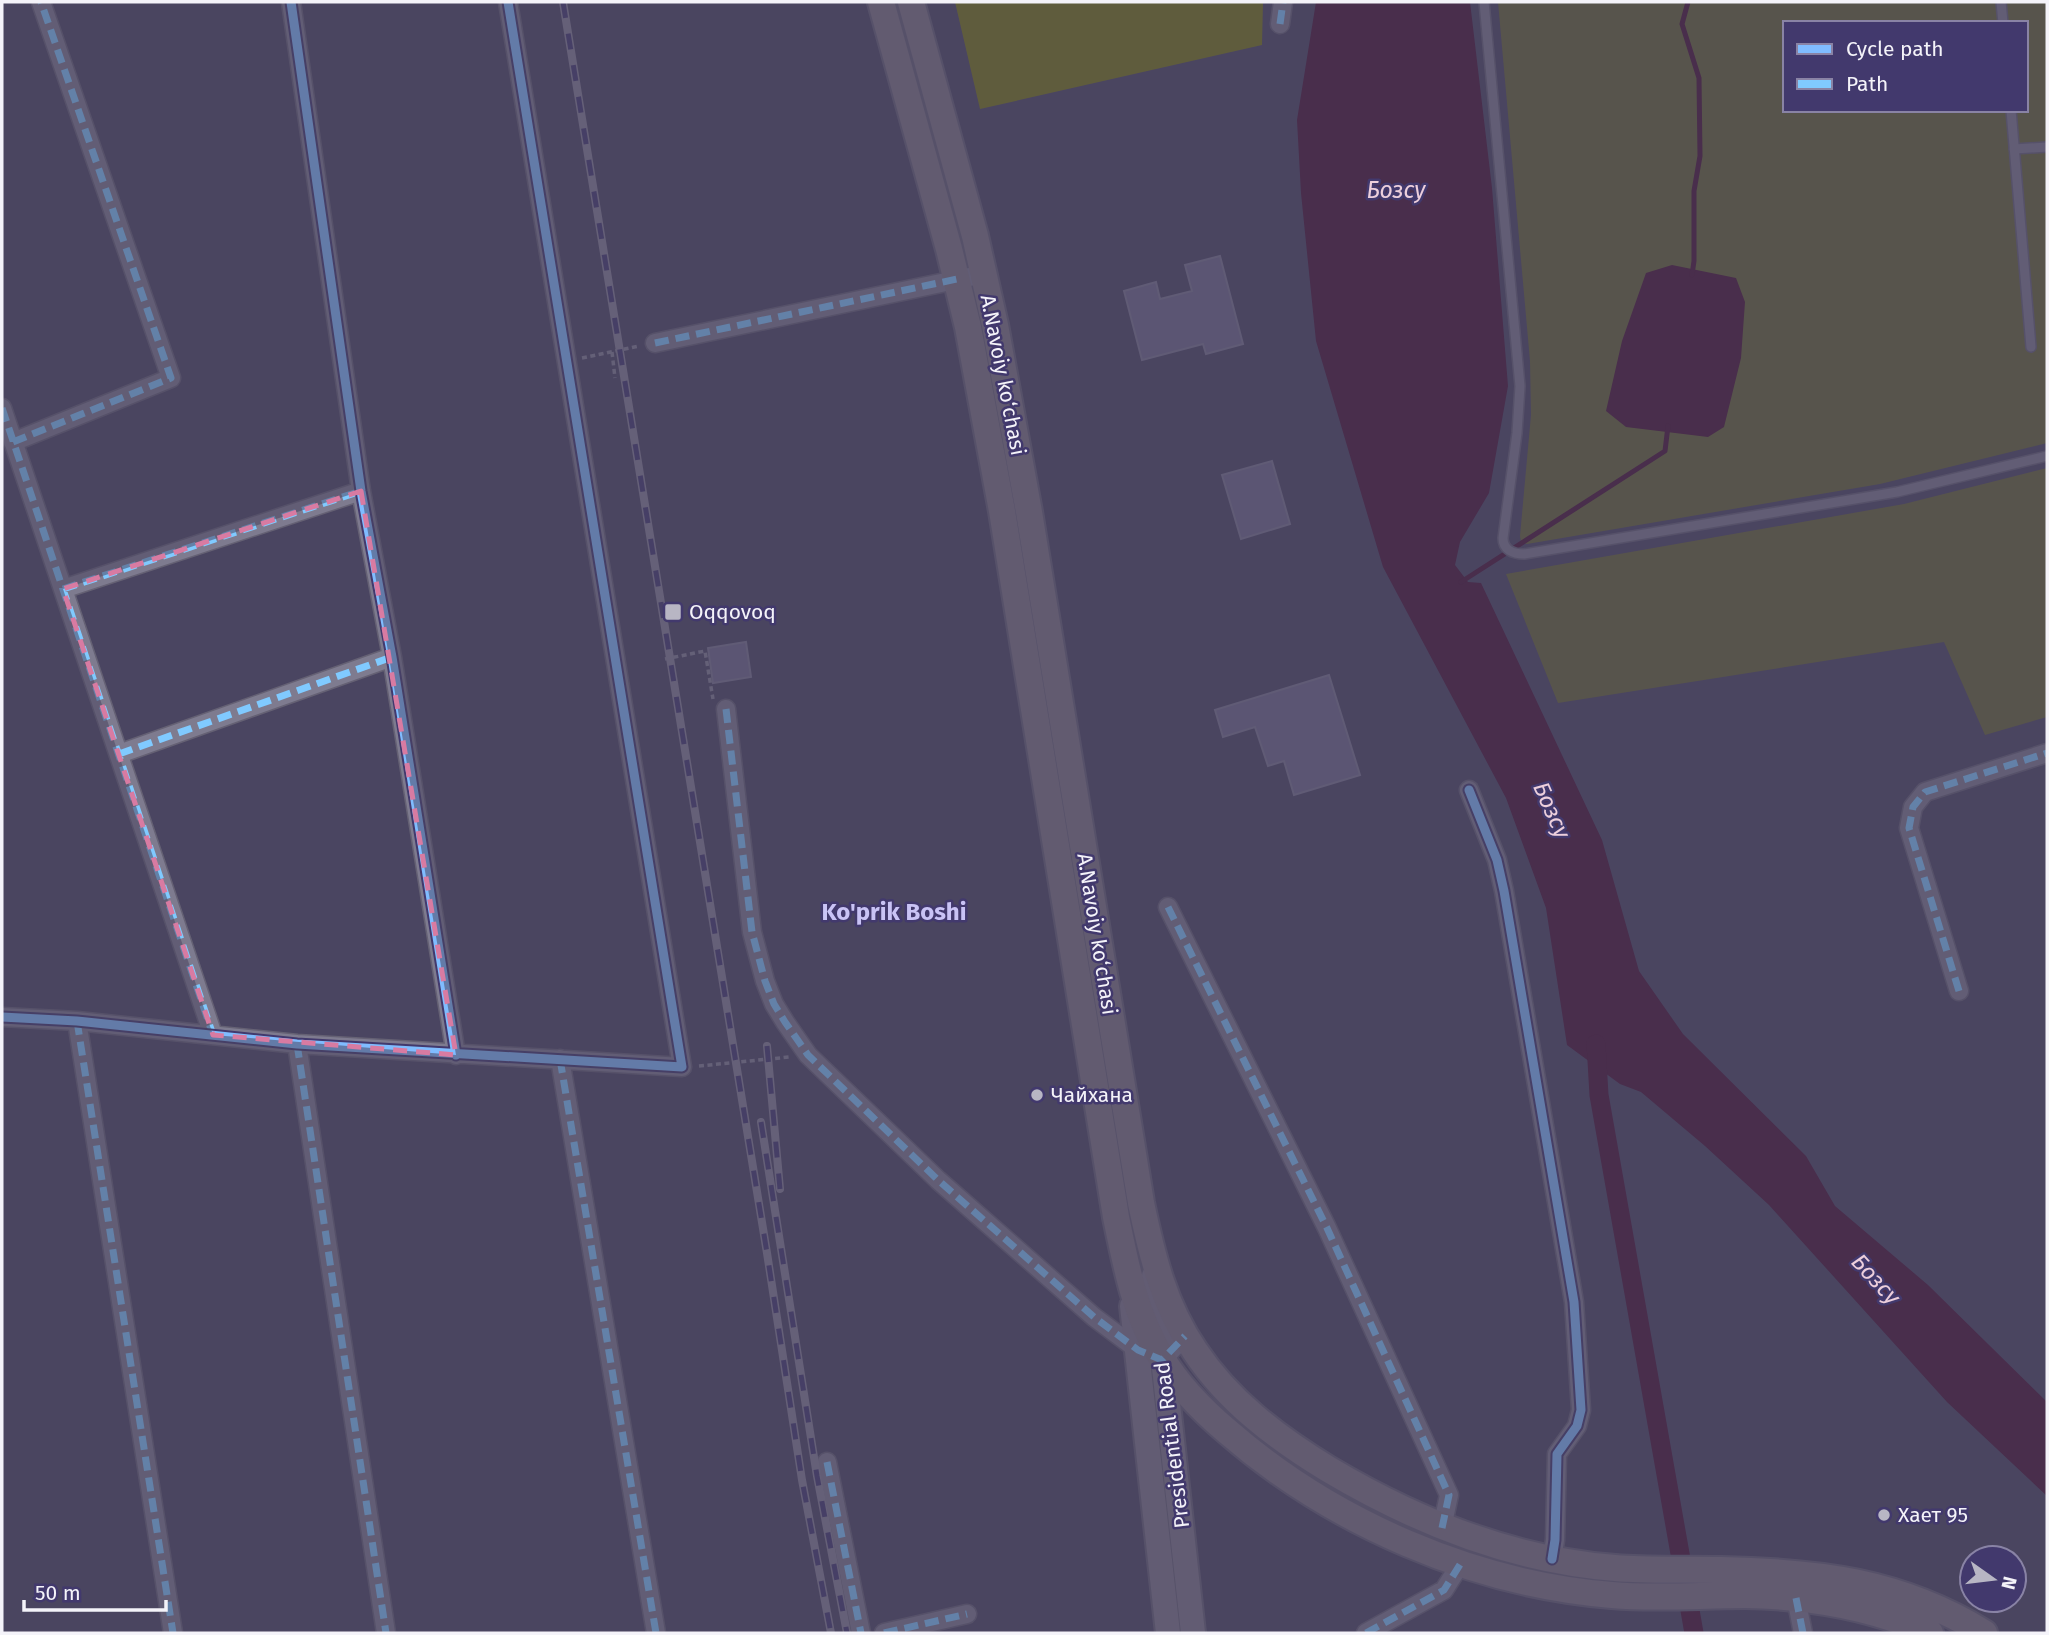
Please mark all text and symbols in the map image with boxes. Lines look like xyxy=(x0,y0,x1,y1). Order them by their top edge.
legend xyxy=(1783,21,2028,112)
text: Cycle path xyxy=(1846,36,1944,62)
text: Path xyxy=(1846,71,1888,97)
water label: Бозсу xyxy=(1366,176,1426,204)
street label: A.Navoiy ko‘chasi xyxy=(975,292,1031,458)
place label: Oqqovoq xyxy=(689,599,776,625)
marker: Oqqovoq xyxy=(663,602,683,622)
water label: Бозсу xyxy=(1527,777,1577,843)
street label: A.Navoiy ko‘chasi xyxy=(1071,851,1123,1017)
district label: Ko'prik Boshi xyxy=(822,898,966,926)
place label: Чайхана xyxy=(1051,1082,1133,1108)
marker: Чайхана xyxy=(1029,1087,1045,1103)
water label: Бозсу xyxy=(1846,1248,1907,1311)
street label: Presidential Road xyxy=(1149,1360,1195,1530)
place label: Хает 95 xyxy=(1898,1502,1968,1528)
marker: Хает 95 xyxy=(1876,1507,1892,1523)
north arrow xyxy=(1958,1544,2028,1614)
scale bar xyxy=(24,1568,166,1612)
text: N xyxy=(1996,1574,2022,1592)
text: 50 m xyxy=(35,1580,81,1606)

